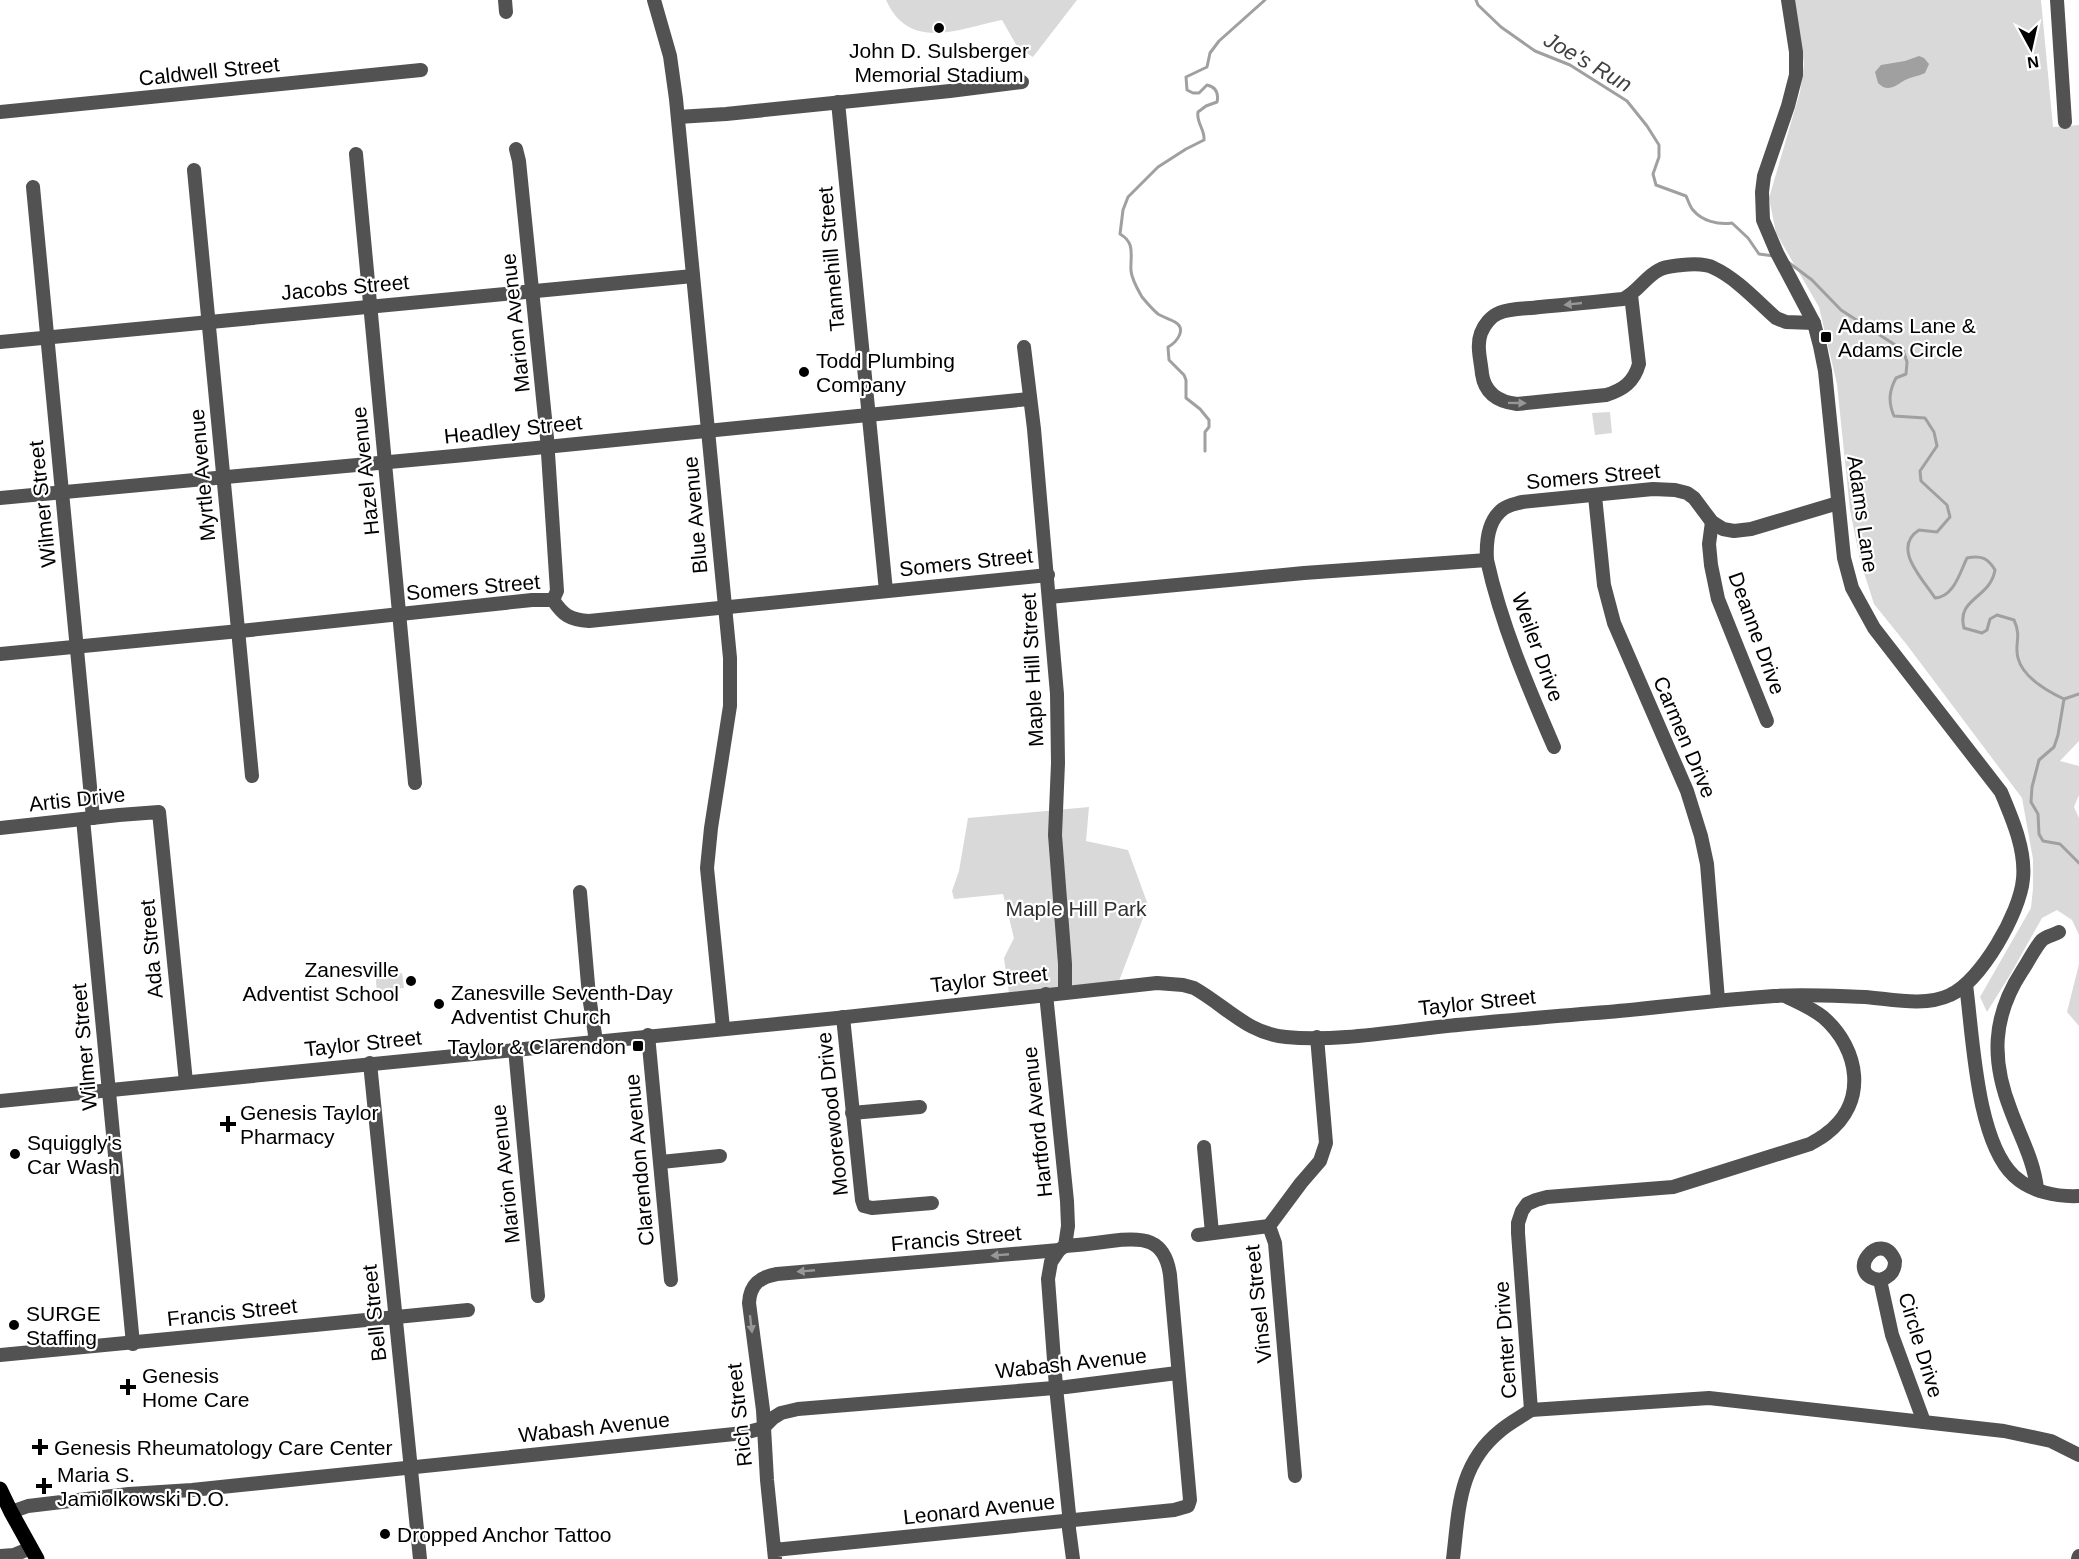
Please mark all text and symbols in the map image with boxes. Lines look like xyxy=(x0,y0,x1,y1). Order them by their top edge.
north arrow xyxy=(2001,18,2061,78)
marker: John D. Sulsberger Memorial Stadium xyxy=(932,21,946,35)
water label: Joe's Run xyxy=(1539,26,1636,97)
place label: John D. Sulsberger Memorial Stadium xyxy=(849,39,1029,86)
street label: Caldwell Street xyxy=(138,52,281,90)
text: N xyxy=(2026,53,2040,72)
street label: Tannehill Street xyxy=(813,186,849,332)
street label: Marion Avenue xyxy=(496,252,534,394)
street label: Jacobs Street xyxy=(280,270,410,304)
one-way arrow xyxy=(1564,299,1583,309)
place label: Adams Lane & Adams Circle xyxy=(1838,314,1976,361)
marker: Adams Lane & Adams Circle xyxy=(1819,330,1833,344)
place label: Todd Plumbing Company xyxy=(816,349,955,396)
marker: Todd Plumbing Company xyxy=(797,365,811,379)
one-way arrow xyxy=(1508,398,1527,408)
street label: Hazel Avenue xyxy=(347,406,383,536)
street label: Myrtle Avenue xyxy=(185,408,219,542)
street label: Headley Street xyxy=(443,410,583,448)
street label: Wilmer Street xyxy=(24,439,60,568)
street label: Adams Lane xyxy=(1843,454,1883,574)
street label: Blue Avenue xyxy=(678,455,712,575)
street label: Somers Street xyxy=(1525,459,1661,493)
street label: Somers Street xyxy=(898,544,1034,580)
street label: Deanne Drive xyxy=(1724,569,1790,697)
street label: Somers Street xyxy=(405,570,541,604)
street label: Weiler Drive xyxy=(1508,590,1568,704)
street label: Maple Hill Street xyxy=(1016,592,1048,748)
street label: Carmen Drive xyxy=(1649,673,1721,801)
street label: Artis Drive xyxy=(28,783,126,815)
park label: Maple Hill Park xyxy=(1005,897,1147,920)
street label: Ada Street xyxy=(135,898,167,999)
place label: Zanesville Adventist School xyxy=(243,958,399,1005)
street label: Taylor Street xyxy=(929,961,1049,997)
marker: Zanesville Adventist School xyxy=(404,974,418,988)
place label: Zanesville Seventh-Day Adventist Church xyxy=(451,981,673,1028)
street label: Wilmer Street xyxy=(67,982,101,1111)
street label: Taylor Street xyxy=(1417,984,1537,1020)
marker: Zanesville Seventh-Day Adventist Church xyxy=(432,997,446,1011)
street label: Taylor Street xyxy=(303,1025,423,1061)
street label: Moorewood Drive xyxy=(812,1031,852,1197)
place label: Taylor & Clarendon xyxy=(447,1035,626,1058)
marker: Taylor & Clarendon xyxy=(631,1039,645,1053)
street label: Hartford Avenue xyxy=(1018,1046,1056,1198)
street label: Clarendon Avenue xyxy=(620,1073,658,1247)
place label: Genesis Taylor Pharmacy xyxy=(240,1101,379,1148)
street label: Marion Avenue xyxy=(486,1103,524,1245)
marker: Genesis Taylor Pharmacy xyxy=(221,1117,235,1131)
place label: Squiggly's Car Wash xyxy=(27,1131,122,1178)
marker: Squiggly's Car Wash xyxy=(8,1147,22,1161)
street label: Francis Street xyxy=(890,1221,1022,1255)
street label: Vinsel Street xyxy=(1240,1244,1276,1364)
one-way arrow xyxy=(991,1250,1010,1260)
street label: Bell Street xyxy=(357,1263,391,1362)
one-way arrow xyxy=(796,1266,815,1276)
street label: Center Drive xyxy=(1489,1280,1521,1400)
street label: Circle Drive xyxy=(1894,1290,1948,1400)
street label: Francis Street xyxy=(166,1294,298,1330)
place label: SURGE Staffing xyxy=(26,1302,101,1349)
one-way arrow xyxy=(746,1315,756,1334)
marker: SURGE Staffing xyxy=(7,1318,21,1332)
street label: Wabash Avenue xyxy=(994,1344,1148,1382)
street label: Rich Street xyxy=(722,1362,756,1468)
place label: Genesis Home Care xyxy=(142,1364,249,1411)
marker: Genesis Home Care xyxy=(119,1378,137,1396)
street label: Wabash Avenue xyxy=(517,1408,671,1446)
place label: Genesis Rheumatology Care Center xyxy=(54,1436,393,1459)
marker: Genesis Rheumatology Care Center xyxy=(31,1438,49,1456)
place label: Maria S. Jamiolkowski D.O. xyxy=(57,1463,230,1510)
marker: Maria S. Jamiolkowski D.O. xyxy=(35,1477,53,1495)
street label: Leonard Avenue xyxy=(902,1490,1056,1528)
place label: Dropped Anchor Tattoo xyxy=(397,1523,611,1546)
marker: Dropped Anchor Tattoo xyxy=(378,1527,392,1541)

